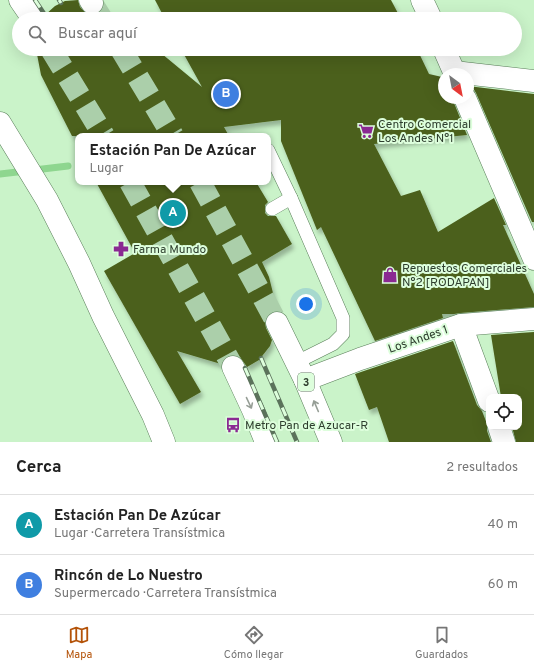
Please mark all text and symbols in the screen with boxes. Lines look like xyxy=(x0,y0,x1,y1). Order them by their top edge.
search box xyxy=(12,12,522,56)
icon: search xyxy=(26,23,48,45)
text: Buscar aquí xyxy=(58,25,137,44)
north arrow xyxy=(438,68,474,104)
pin: B xyxy=(213,79,239,109)
place label: Centro Comercial Los Andes N°1 xyxy=(378,117,471,147)
supermarket icon: Centro Comercial Los Andes N°1 xyxy=(357,122,375,140)
popup xyxy=(75,133,271,185)
text: Estación Pan De Azúcar xyxy=(90,142,256,161)
text: Lugar xyxy=(90,161,124,177)
pin: A xyxy=(160,198,186,228)
pharmacy icon: Farma Mundo xyxy=(112,240,130,258)
place label: Farma Mundo xyxy=(133,242,206,258)
place label: Repuestos Comerciales N°2 [RODAPAN] xyxy=(402,261,527,291)
shop icon: Repuestos Comerciales N°2 [RODAPAN] xyxy=(381,266,399,284)
your location xyxy=(296,294,316,314)
street label: Los Andes 1 xyxy=(386,322,450,358)
road number: 3 xyxy=(298,373,314,391)
map controls xyxy=(486,394,522,430)
button: locate xyxy=(486,394,522,430)
one-way arrow xyxy=(246,396,253,408)
one-way arrow xyxy=(312,400,320,412)
bus stop icon: Metro Pan de Azucar-R xyxy=(224,416,242,434)
place label: Metro Pan de Azucar-R xyxy=(245,418,368,434)
text: Cerca xyxy=(16,457,62,479)
text: 2 resultados xyxy=(446,460,518,476)
text: Estación Pan De Azúcar xyxy=(54,507,221,526)
text: A xyxy=(24,517,34,533)
text: 40 m xyxy=(488,517,518,533)
text: Lugar · Carretera Transístmica xyxy=(54,526,225,542)
text: Rincón de Lo Nuestro xyxy=(54,567,203,586)
text: B xyxy=(25,577,33,593)
text: 60 m xyxy=(488,577,518,593)
text: Supermercado · Carretera Transístmica xyxy=(54,586,277,602)
tab: Mapa xyxy=(66,624,92,662)
tab: Cómo llegar xyxy=(224,624,284,662)
tab: Guardados xyxy=(415,624,468,662)

